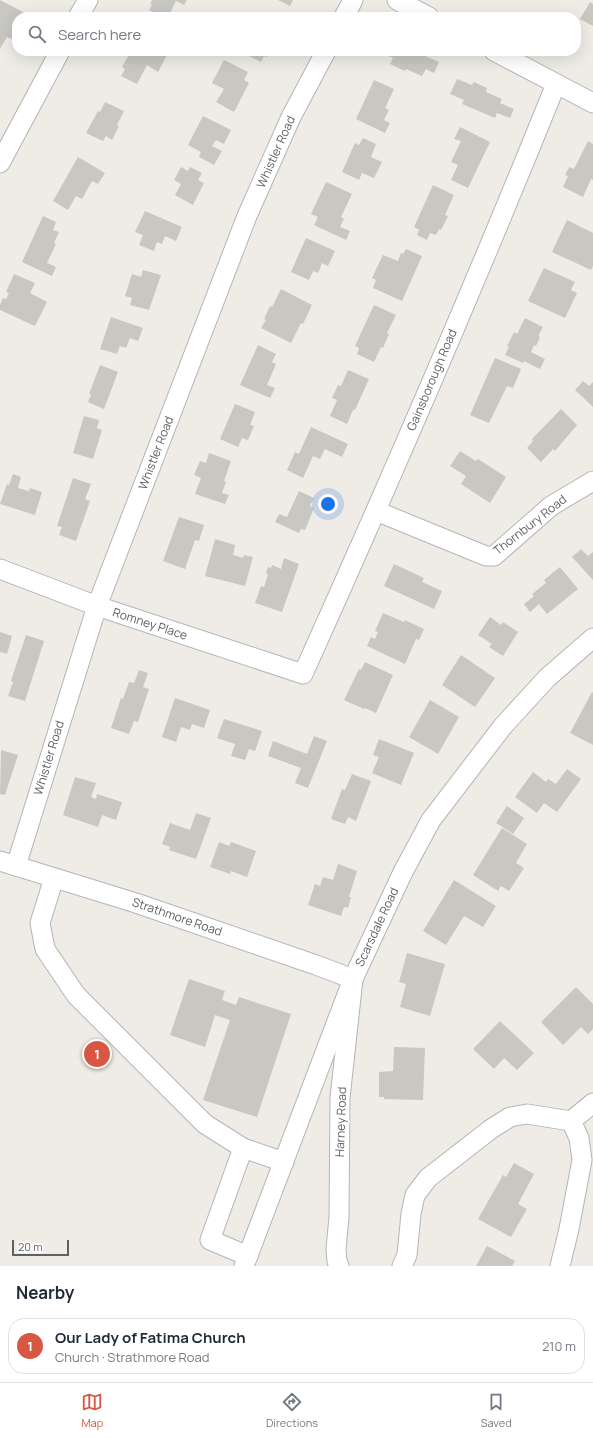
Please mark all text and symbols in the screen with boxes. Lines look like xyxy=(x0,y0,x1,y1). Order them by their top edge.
search box xyxy=(12,12,581,56)
icon: search xyxy=(26,23,48,45)
text: Search here xyxy=(58,24,141,45)
street label: Whistler Road xyxy=(252,113,299,191)
street label: Gainsborough Road xyxy=(402,326,461,433)
street label: Whistler Road xyxy=(134,414,177,492)
street label: Thornbury Road xyxy=(490,491,570,559)
your location xyxy=(318,494,338,514)
street label: Romney Place xyxy=(111,603,190,644)
street label: Whistler Road xyxy=(29,718,68,797)
street label: Scarsdale Road xyxy=(351,884,402,969)
street label: Strathmore Road xyxy=(130,893,224,940)
pin: 1 xyxy=(84,1039,110,1069)
street label: Harney Road xyxy=(331,1087,350,1157)
scale bar xyxy=(12,1238,69,1257)
text: 20 m xyxy=(18,1239,43,1254)
text: Nearby xyxy=(16,1281,74,1304)
text: Our Lady of Fatima Church xyxy=(55,1327,246,1348)
text: 1 xyxy=(27,1337,33,1355)
text: 210 m xyxy=(542,1337,576,1355)
text: Church · Strathmore Road xyxy=(55,1348,209,1366)
tab: Map xyxy=(81,1391,103,1430)
tab: Directions xyxy=(266,1391,318,1430)
tab: Saved xyxy=(481,1391,512,1430)

